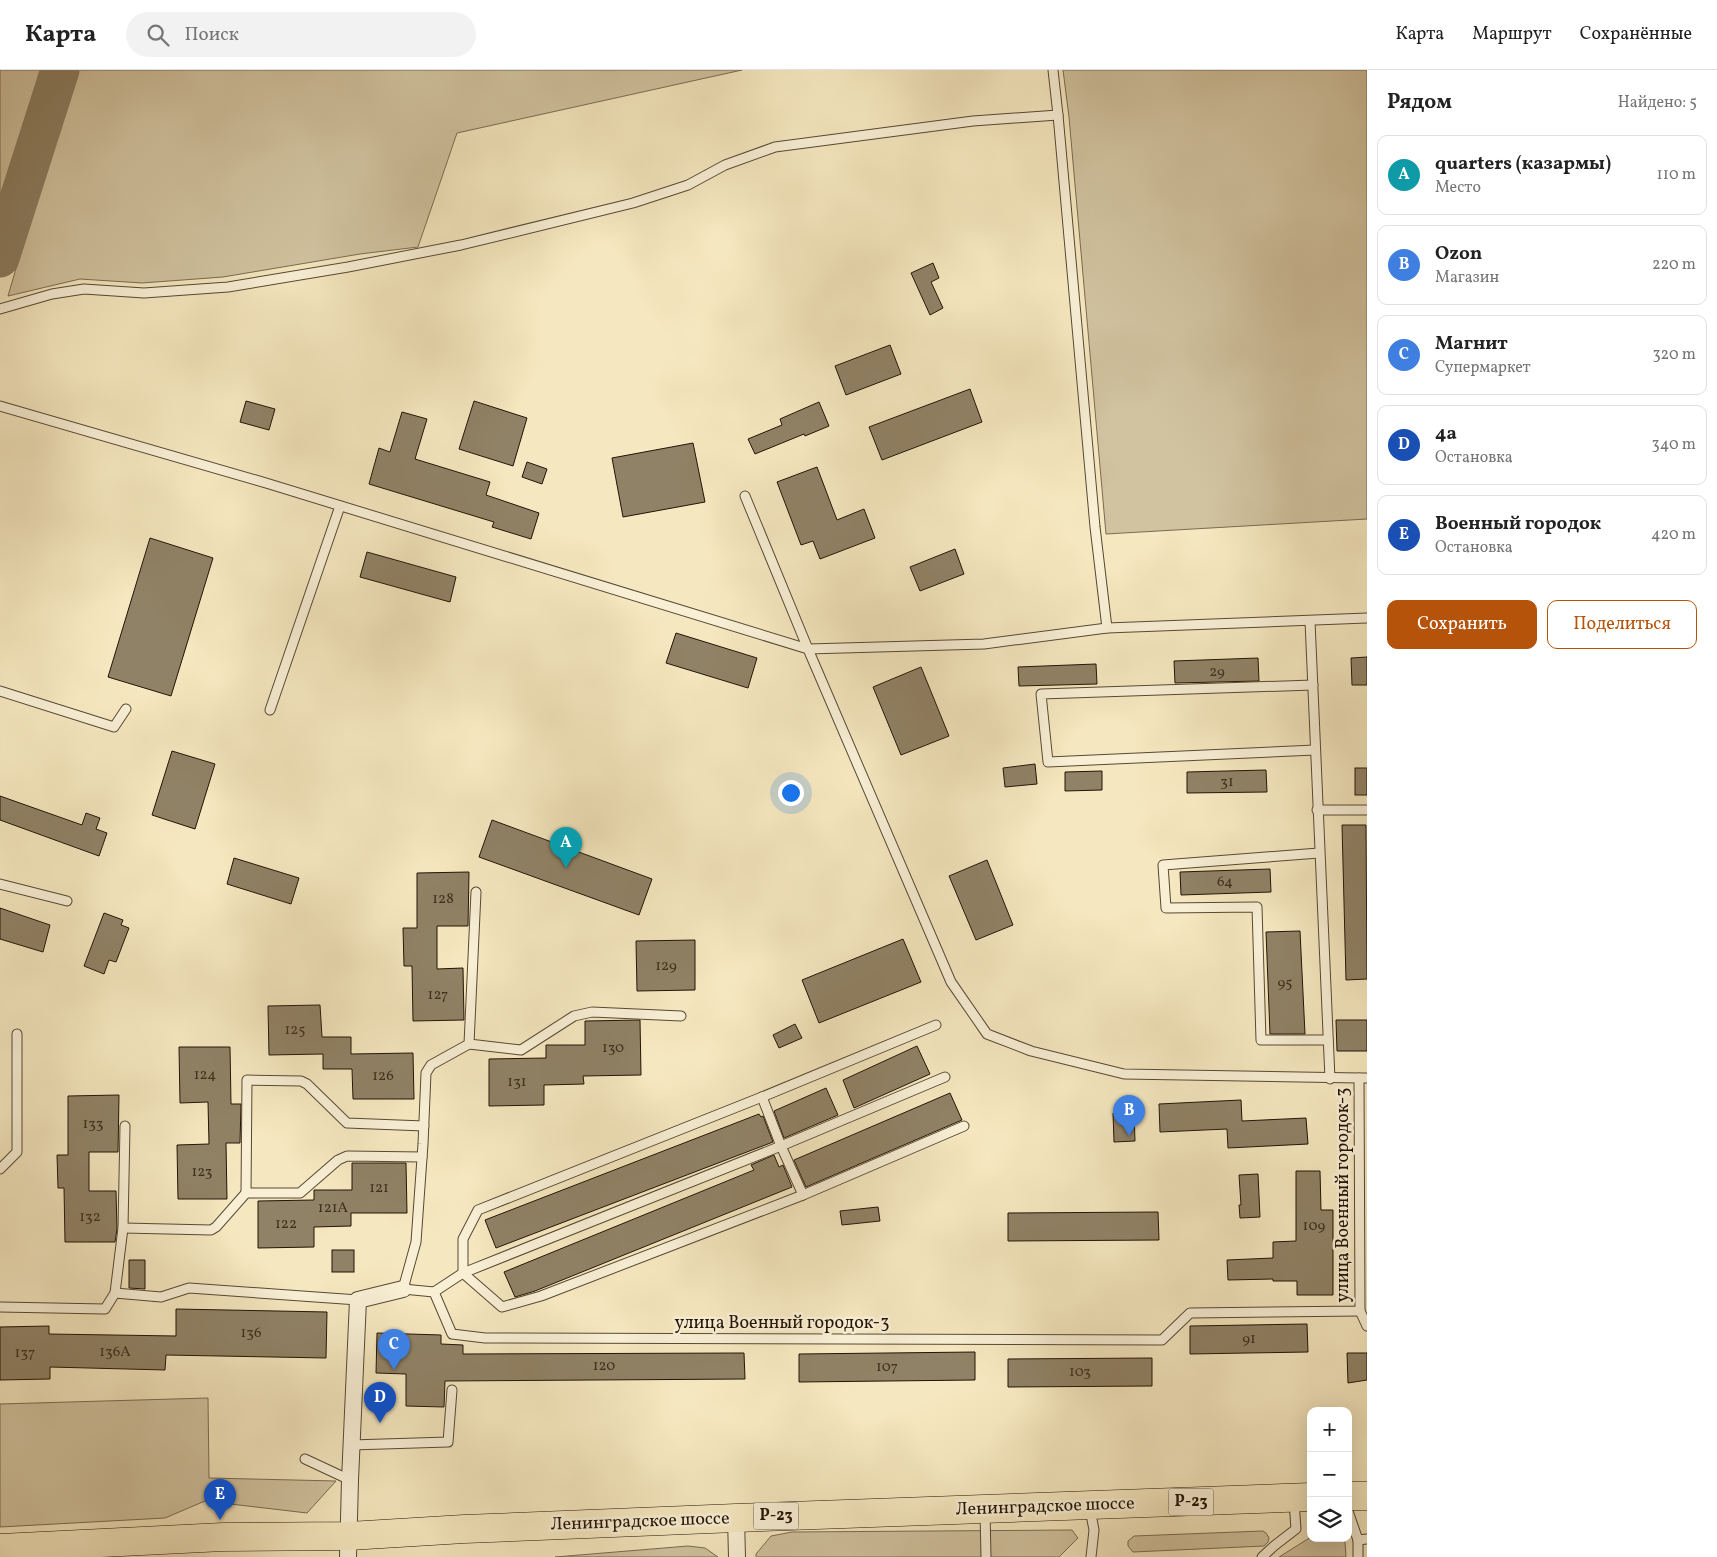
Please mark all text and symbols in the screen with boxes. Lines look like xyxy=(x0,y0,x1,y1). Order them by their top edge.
search box xyxy=(126,12,476,57)
text: Карта xyxy=(25,18,96,52)
icon: search xyxy=(144,21,172,49)
text: Поиск xyxy=(184,22,239,48)
text: Карта xyxy=(1395,22,1444,47)
text: Маршрут xyxy=(1472,22,1552,47)
text: Сохранённые xyxy=(1580,22,1692,47)
text: Рядом xyxy=(1387,88,1452,117)
text: Найдено: 5 xyxy=(1618,92,1697,114)
text: quarters (казармы) xyxy=(1435,151,1611,177)
text: A xyxy=(1398,164,1410,186)
text: 110 m xyxy=(1657,164,1696,186)
text: Место xyxy=(1435,177,1481,199)
text: Ozon xyxy=(1435,241,1482,267)
text: B xyxy=(1399,254,1409,276)
text: 220 m xyxy=(1652,254,1696,276)
text: Магазин xyxy=(1435,267,1499,289)
text: Магнит xyxy=(1435,331,1508,357)
text: C xyxy=(1399,344,1409,366)
text: 320 m xyxy=(1652,344,1696,366)
text: Супермаркет xyxy=(1435,357,1531,379)
text: 4а xyxy=(1435,421,1457,447)
text: D xyxy=(1398,434,1410,456)
text: 340 m xyxy=(1652,434,1696,456)
text: Остановка xyxy=(1435,447,1513,469)
text: Военный городок xyxy=(1435,511,1601,537)
text: E xyxy=(1399,524,1409,546)
text: 420 m xyxy=(1651,524,1696,546)
text: Остановка xyxy=(1435,537,1513,559)
button: Сохранить xyxy=(1387,600,1537,649)
button: Поделиться xyxy=(1547,600,1697,649)
house number: 29 xyxy=(1209,662,1225,683)
house number: 31 xyxy=(1220,772,1234,793)
your location xyxy=(778,780,804,806)
pin: A xyxy=(550,827,582,868)
house number: 64 xyxy=(1217,872,1233,893)
house number: 128 xyxy=(432,889,454,910)
house number: 129 xyxy=(655,956,677,977)
house number: 95 xyxy=(1278,973,1292,994)
house number: 127 xyxy=(428,985,448,1006)
house number: 125 xyxy=(284,1020,306,1041)
house number: 130 xyxy=(602,1038,624,1059)
house number: 124 xyxy=(194,1065,216,1086)
house number: 126 xyxy=(372,1066,394,1087)
house number: 131 xyxy=(507,1072,527,1093)
street label: улица Военный городок-3 xyxy=(1331,1088,1356,1302)
pin: B xyxy=(1113,1095,1145,1136)
house number: 133 xyxy=(82,1114,104,1135)
house number: 123 xyxy=(191,1162,213,1183)
house number: 121 xyxy=(369,1178,389,1199)
house number: 121А xyxy=(318,1198,349,1219)
house number: 132 xyxy=(79,1207,101,1228)
house number: 122 xyxy=(275,1214,297,1235)
house number: 109 xyxy=(1303,1216,1326,1237)
street label: улица Военный городок-3 xyxy=(675,1311,889,1336)
house number: 136 xyxy=(240,1323,262,1344)
pin: C xyxy=(378,1329,410,1370)
house number: 91 xyxy=(1242,1329,1256,1350)
house number: 136А xyxy=(99,1342,131,1363)
house number: 137 xyxy=(15,1343,35,1364)
house number: 120 xyxy=(593,1356,615,1377)
house number: 107 xyxy=(876,1357,898,1378)
house number: 103 xyxy=(1069,1362,1091,1383)
pin: D xyxy=(364,1382,396,1423)
map controls xyxy=(1307,1407,1352,1542)
button: + xyxy=(1307,1407,1352,1452)
button: − xyxy=(1307,1452,1352,1497)
pin: E xyxy=(204,1479,236,1520)
road number: Р-23 xyxy=(1168,1488,1214,1515)
street label: Ленинградское шоссе xyxy=(955,1491,1135,1523)
button: layers xyxy=(1307,1497,1352,1542)
road number: Р-23 xyxy=(754,1502,798,1530)
street label: Ленинградское шоссе xyxy=(550,1506,730,1538)

